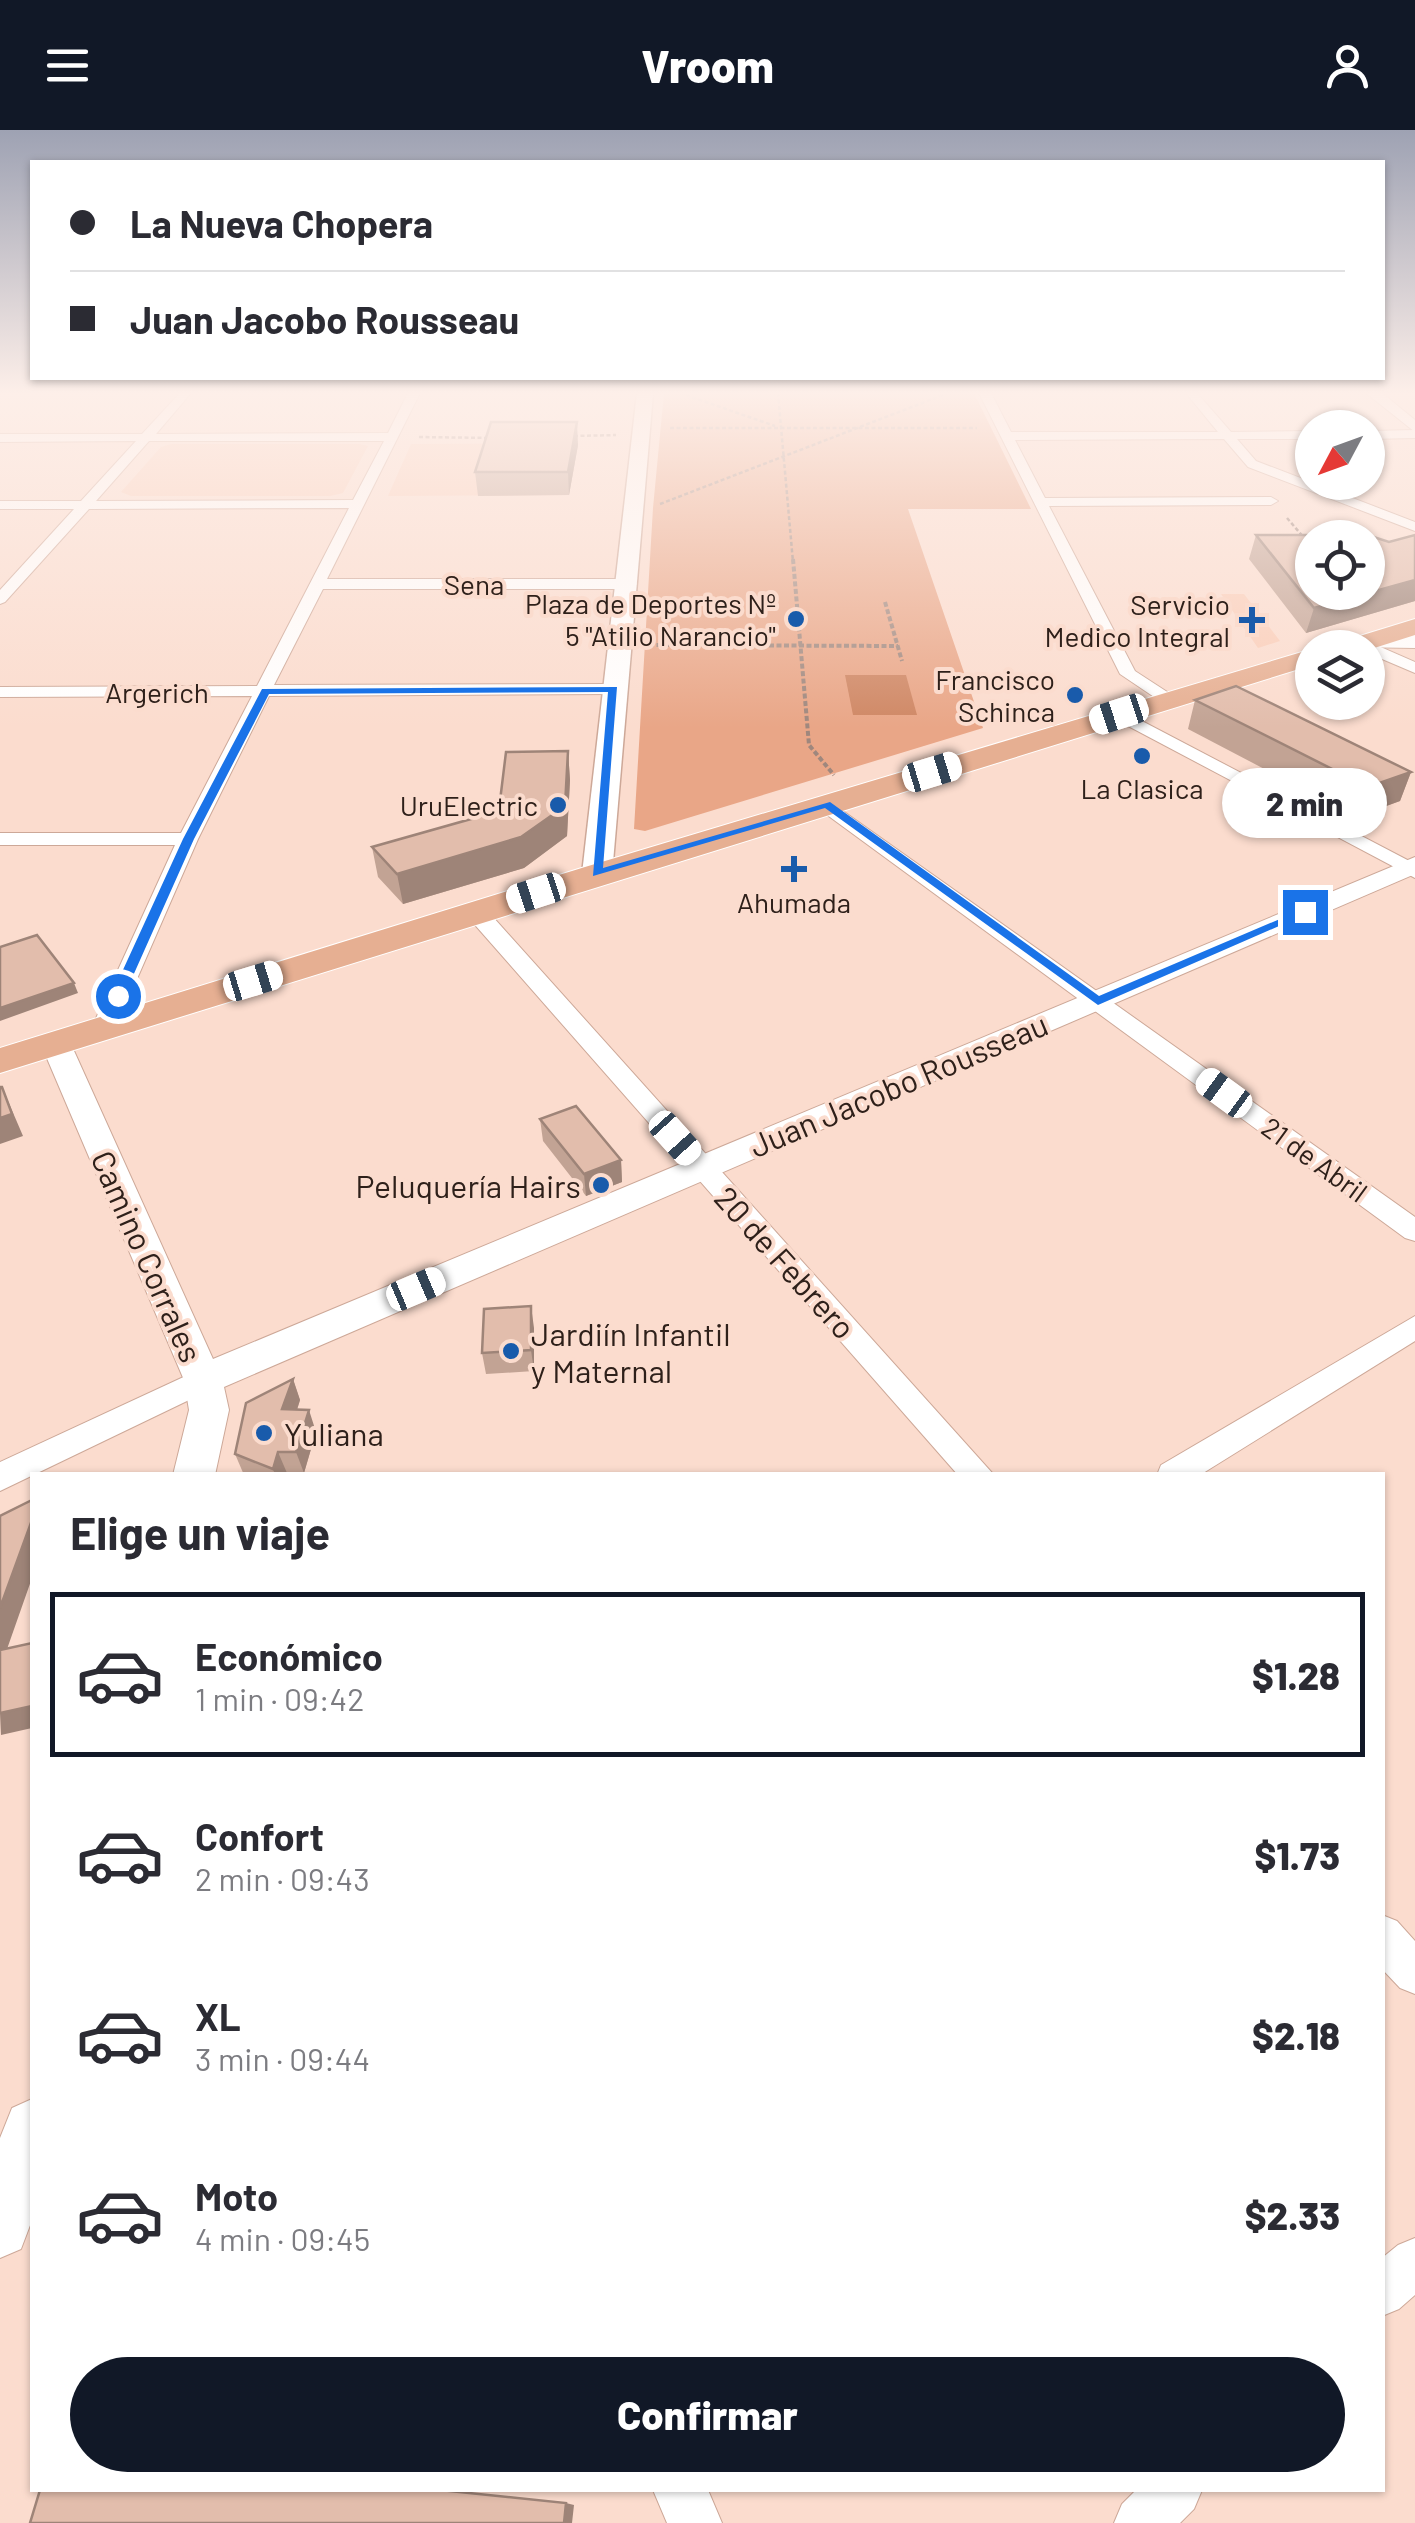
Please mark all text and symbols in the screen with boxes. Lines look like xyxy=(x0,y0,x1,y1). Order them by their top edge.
icon: menu xyxy=(40,38,95,93)
text: Vroom xyxy=(641,38,774,92)
icon: person xyxy=(1320,38,1375,93)
text: La Nueva Chopera xyxy=(130,200,433,246)
text: Juan Jacobo Rousseau xyxy=(130,296,519,342)
north arrow xyxy=(1295,410,1385,500)
map controls xyxy=(1295,410,1385,720)
button: locate xyxy=(1295,520,1385,610)
street label: Sena xyxy=(444,567,504,601)
place label: Plaza de Deportes Nº 5 "Atilio Narancio" xyxy=(525,586,776,652)
place label: Servicio Medico Integral xyxy=(1044,587,1230,653)
marker: Servicio Medico Integral xyxy=(1239,607,1265,633)
marker: Plaza de Deportes Nº 5 "Atilio Narancio" xyxy=(785,608,807,630)
button: layers xyxy=(1295,630,1385,720)
place label: Francisco Schinca xyxy=(935,662,1055,728)
street label: Argerich xyxy=(105,675,209,709)
marker: Francisco Schinca xyxy=(1064,684,1086,706)
car xyxy=(1086,690,1152,738)
marker: La Clasica xyxy=(1131,745,1153,767)
car xyxy=(899,749,965,795)
callout: 2 min xyxy=(1222,767,1388,837)
place label: La Clasica xyxy=(1080,771,1204,805)
text: 2 min xyxy=(1266,784,1343,822)
place label: UruElectric xyxy=(400,788,538,822)
marker: UruElectric xyxy=(547,794,569,816)
marker: Ahumada xyxy=(783,858,805,880)
car xyxy=(503,869,569,917)
place label: Ahumada xyxy=(737,885,851,919)
route end xyxy=(1283,890,1328,935)
car xyxy=(220,958,286,1004)
route start xyxy=(96,974,141,1019)
street label: Juan Jacobo Rousseau xyxy=(743,1004,1053,1164)
car xyxy=(1191,1063,1257,1123)
car xyxy=(644,1106,706,1170)
street label: 21 de Abril xyxy=(1256,1109,1374,1209)
street label: Camino Corrales xyxy=(84,1145,212,1367)
place label: Peluquería Hairs xyxy=(356,1166,581,1204)
marker: Peluquería Hairs xyxy=(590,1174,612,1196)
street label: 20 de Febrero xyxy=(708,1178,864,1346)
car xyxy=(383,1263,449,1315)
place label: Jardiín Infantil y Maternal xyxy=(531,1314,731,1389)
marker: Jardiín Infantil y Maternal xyxy=(500,1340,522,1362)
place label: Yuliana xyxy=(284,1414,384,1452)
marker: Yuliana xyxy=(253,1422,275,1444)
text: Elige un viaje xyxy=(70,1505,330,1559)
icon: car xyxy=(75,1630,165,1720)
text: Económico xyxy=(195,1633,383,1679)
text: $1.28 xyxy=(1252,1652,1340,1698)
text: 1 min · 09:42 xyxy=(195,1679,364,1717)
icon: car xyxy=(75,1810,165,1900)
text: Confort xyxy=(195,1813,324,1859)
text: $1.73 xyxy=(1254,1832,1340,1878)
text: 2 min · 09:43 xyxy=(195,1859,370,1897)
icon: car xyxy=(75,1990,165,2080)
text: XL xyxy=(195,1993,241,2039)
text: $2.18 xyxy=(1252,2012,1340,2058)
text: 3 min · 09:44 xyxy=(195,2039,370,2077)
icon: car xyxy=(75,2170,165,2260)
text: Moto xyxy=(195,2173,278,2219)
text: $2.33 xyxy=(1245,2192,1340,2238)
text: 4 min · 09:45 xyxy=(195,2219,370,2257)
button: Confirmar xyxy=(70,2357,1345,2472)

